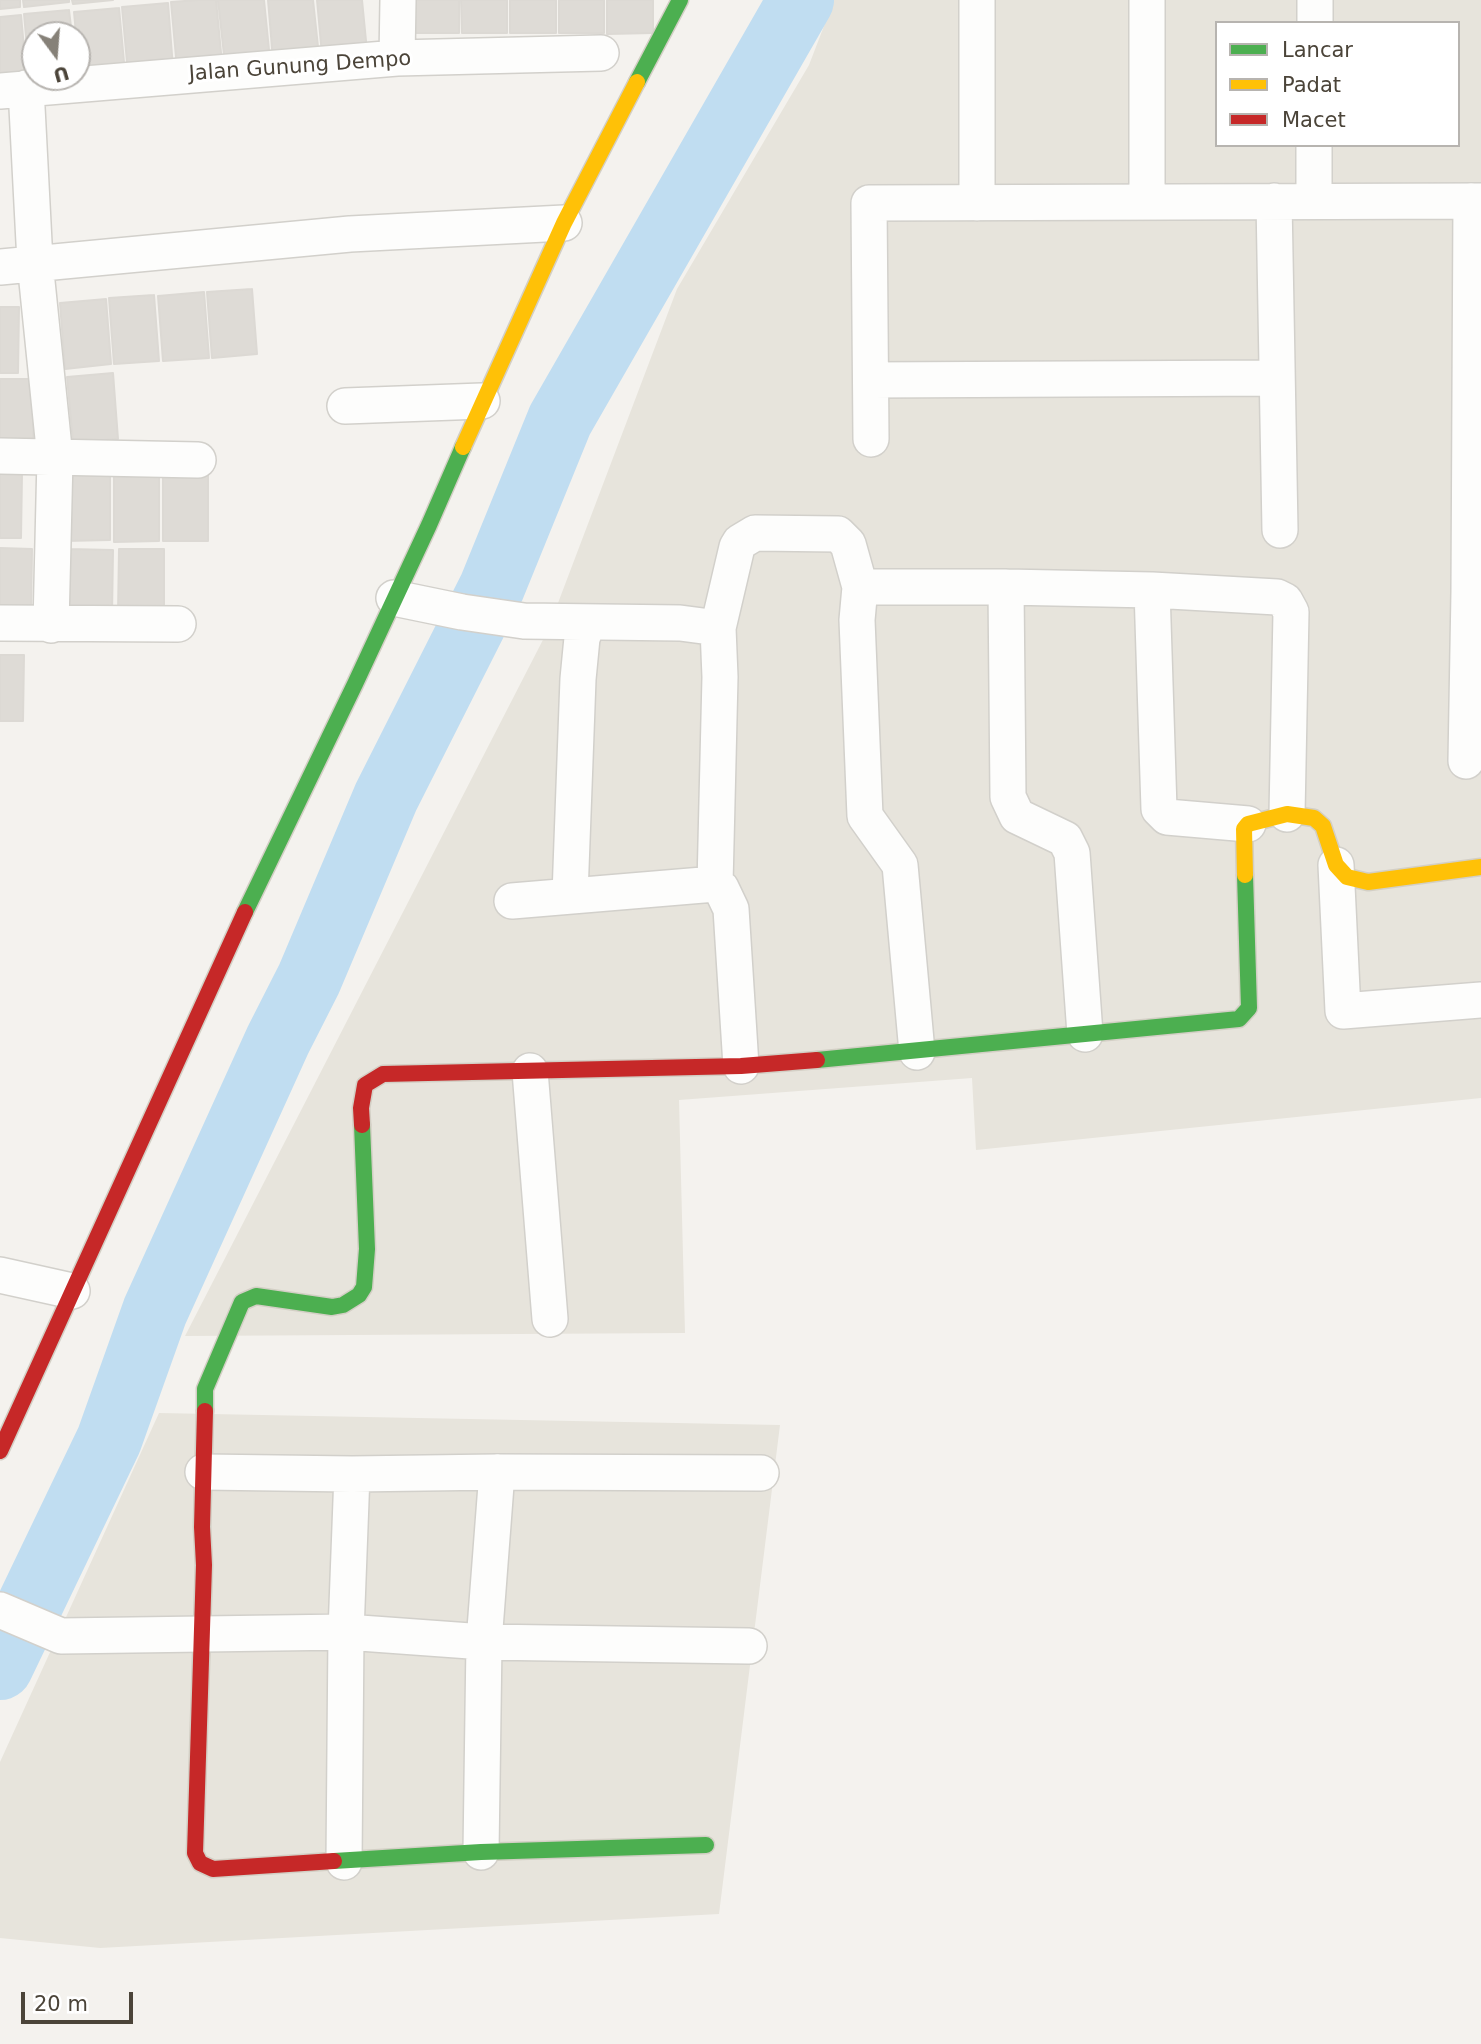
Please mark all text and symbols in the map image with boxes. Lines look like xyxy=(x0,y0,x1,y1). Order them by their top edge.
north arrow xyxy=(21,21,91,91)
legend xyxy=(1215,21,1460,147)
text: Lancar xyxy=(1282,38,1353,62)
street label: Jalan Gunung Dempo xyxy=(188,47,412,87)
text: U xyxy=(51,62,72,87)
text: Padat xyxy=(1282,73,1341,97)
text: Macet xyxy=(1282,108,1346,132)
scale bar xyxy=(24,1978,136,2022)
text: 20 m xyxy=(34,1992,88,2016)

